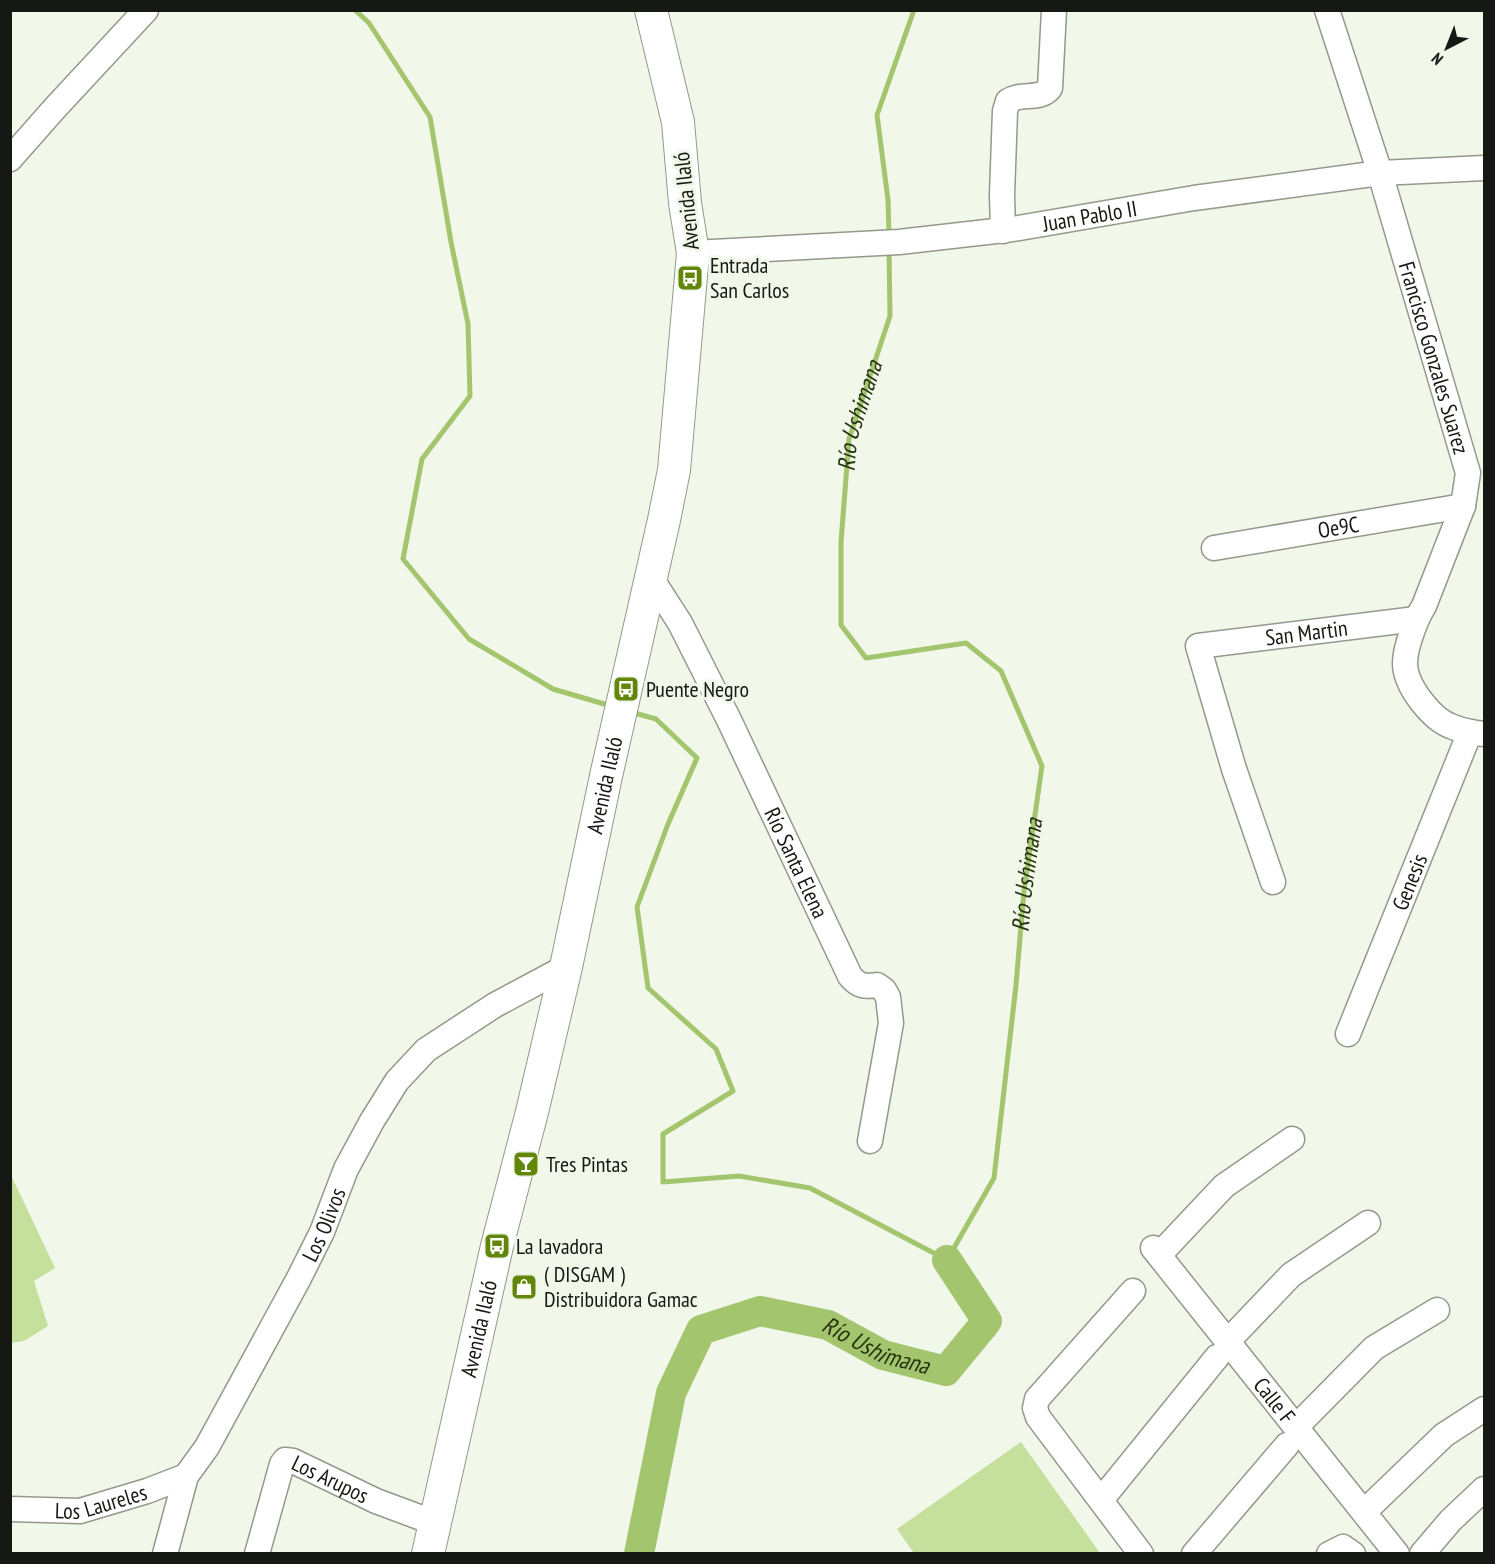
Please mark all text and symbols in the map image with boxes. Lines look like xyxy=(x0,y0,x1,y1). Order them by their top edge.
north arrow xyxy=(1417,18,1477,78)
text: N xyxy=(1427,49,1447,69)
street label: Avenida Ilaló xyxy=(667,151,705,251)
street label: Juan Pablo II xyxy=(1040,194,1139,238)
place label: Entrada San Carlos xyxy=(710,251,789,304)
street label: Francisco Gonzales Suarez xyxy=(1393,258,1476,457)
bus stop icon: Entrada San Carlos xyxy=(675,263,705,293)
water label: Río Ushimana xyxy=(831,355,890,472)
street label: Oe9C xyxy=(1316,510,1361,544)
street label: San Martin xyxy=(1264,614,1349,652)
bus stop icon: Puente Negro xyxy=(611,674,641,704)
place label: Puente Negro xyxy=(646,675,749,703)
street label: Avenida Ilaló xyxy=(580,734,629,836)
street label: Río Santa Elena xyxy=(758,803,835,923)
water label: Río Ushimana xyxy=(1005,815,1049,933)
street label: Genesis xyxy=(1386,850,1433,914)
bar icon: Tres Pintas xyxy=(511,1149,541,1179)
place label: Tres Pintas xyxy=(546,1150,628,1178)
street label: Los Olivos xyxy=(296,1184,352,1266)
bus stop icon: La lavadora xyxy=(482,1231,512,1261)
place label: La lavadora xyxy=(516,1232,603,1260)
place label: ( DISGAM ) Distribuidora Gamac xyxy=(544,1260,698,1313)
shop icon: ( DISGAM ) Distribuidora Gamac xyxy=(509,1272,539,1302)
street label: Avenida Ilaló xyxy=(454,1277,503,1380)
water label: Río Ushimana xyxy=(817,1309,934,1381)
street label: Calle F xyxy=(1247,1372,1302,1429)
street label: Los Arupos xyxy=(288,1449,373,1509)
street label: Los Laureles xyxy=(55,1478,150,1525)

